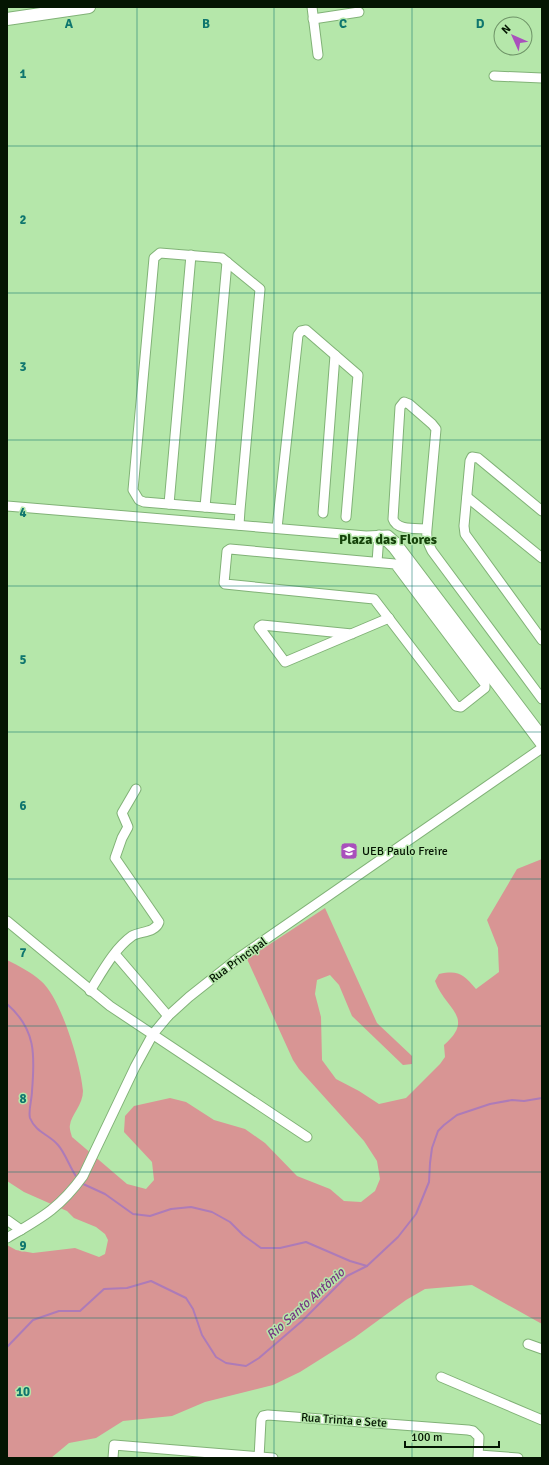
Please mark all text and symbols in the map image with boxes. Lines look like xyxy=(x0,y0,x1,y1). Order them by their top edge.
text: A xyxy=(65,16,74,32)
text: B xyxy=(202,16,210,32)
text: C xyxy=(339,16,347,32)
text: D xyxy=(476,16,485,32)
north arrow xyxy=(493,16,533,56)
text: N xyxy=(499,22,514,37)
text: 1 xyxy=(19,66,27,82)
text: 2 xyxy=(19,212,27,228)
text: 3 xyxy=(19,359,27,375)
text: 4 xyxy=(19,505,27,521)
district label: Plaza das Flores xyxy=(339,531,437,548)
text: 5 xyxy=(19,652,27,668)
text: 6 xyxy=(19,798,27,814)
school or university icon: UEB Paulo Freire xyxy=(339,841,359,861)
place label: UEB Paulo Freire xyxy=(362,844,448,859)
street label: Rua Principal xyxy=(206,934,271,987)
text: 7 xyxy=(19,945,27,961)
text: 8 xyxy=(19,1091,27,1107)
text: 9 xyxy=(19,1238,27,1254)
water label: Rio Santo Antônio xyxy=(263,1264,349,1343)
text: 10 xyxy=(16,1384,30,1400)
street label: Rua Trinta e Sete xyxy=(300,1410,388,1431)
scale bar xyxy=(405,1423,499,1449)
text: 100 m xyxy=(411,1430,443,1445)

